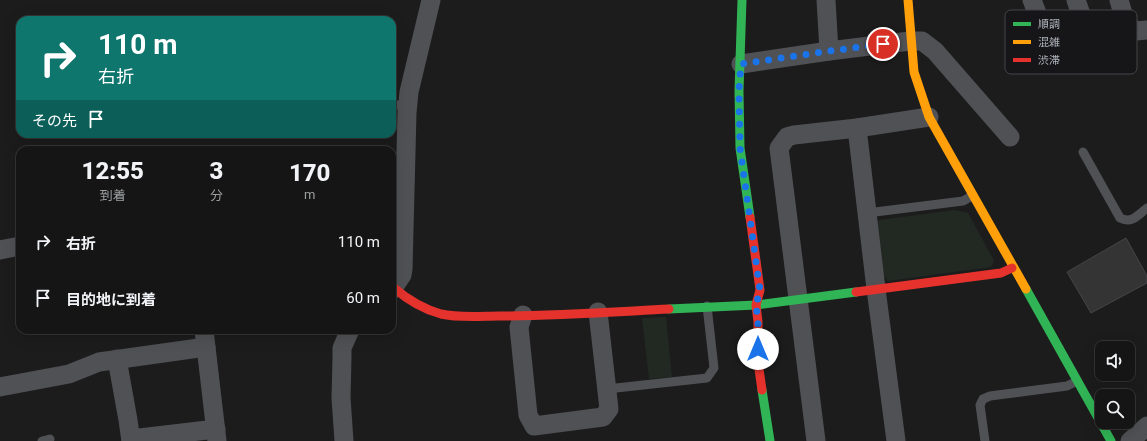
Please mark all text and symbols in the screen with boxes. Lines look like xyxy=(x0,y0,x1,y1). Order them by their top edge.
legend xyxy=(1005,10,1137,74)
text: 順調 xyxy=(1038,18,1060,31)
pin xyxy=(866,27,900,61)
text: 110 m xyxy=(98,28,177,61)
icon: right xyxy=(32,32,84,84)
icon: arrive xyxy=(872,33,894,55)
text: 混雑 xyxy=(1038,36,1060,49)
text: 渋滞 xyxy=(1038,54,1060,67)
text: 右折 xyxy=(98,66,134,87)
icon: arrive xyxy=(85,108,107,130)
text: その先 xyxy=(32,112,77,130)
text: 12:55 xyxy=(82,157,144,185)
text: 3 xyxy=(209,157,223,185)
text: 170 xyxy=(289,159,330,187)
text: m xyxy=(304,187,315,202)
text: 到着 xyxy=(100,188,126,203)
text: 分 xyxy=(210,188,223,203)
icon: right xyxy=(32,231,54,253)
text: 110 m xyxy=(338,233,380,251)
text: 右折 xyxy=(66,235,96,253)
icon: arrive xyxy=(32,287,54,309)
text: 60 m xyxy=(346,289,380,307)
text: 目的地に到着 xyxy=(66,291,156,309)
position arrow xyxy=(737,328,779,370)
map controls xyxy=(1095,341,1135,429)
button: sound xyxy=(1095,341,1135,381)
button: search xyxy=(1095,389,1135,429)

